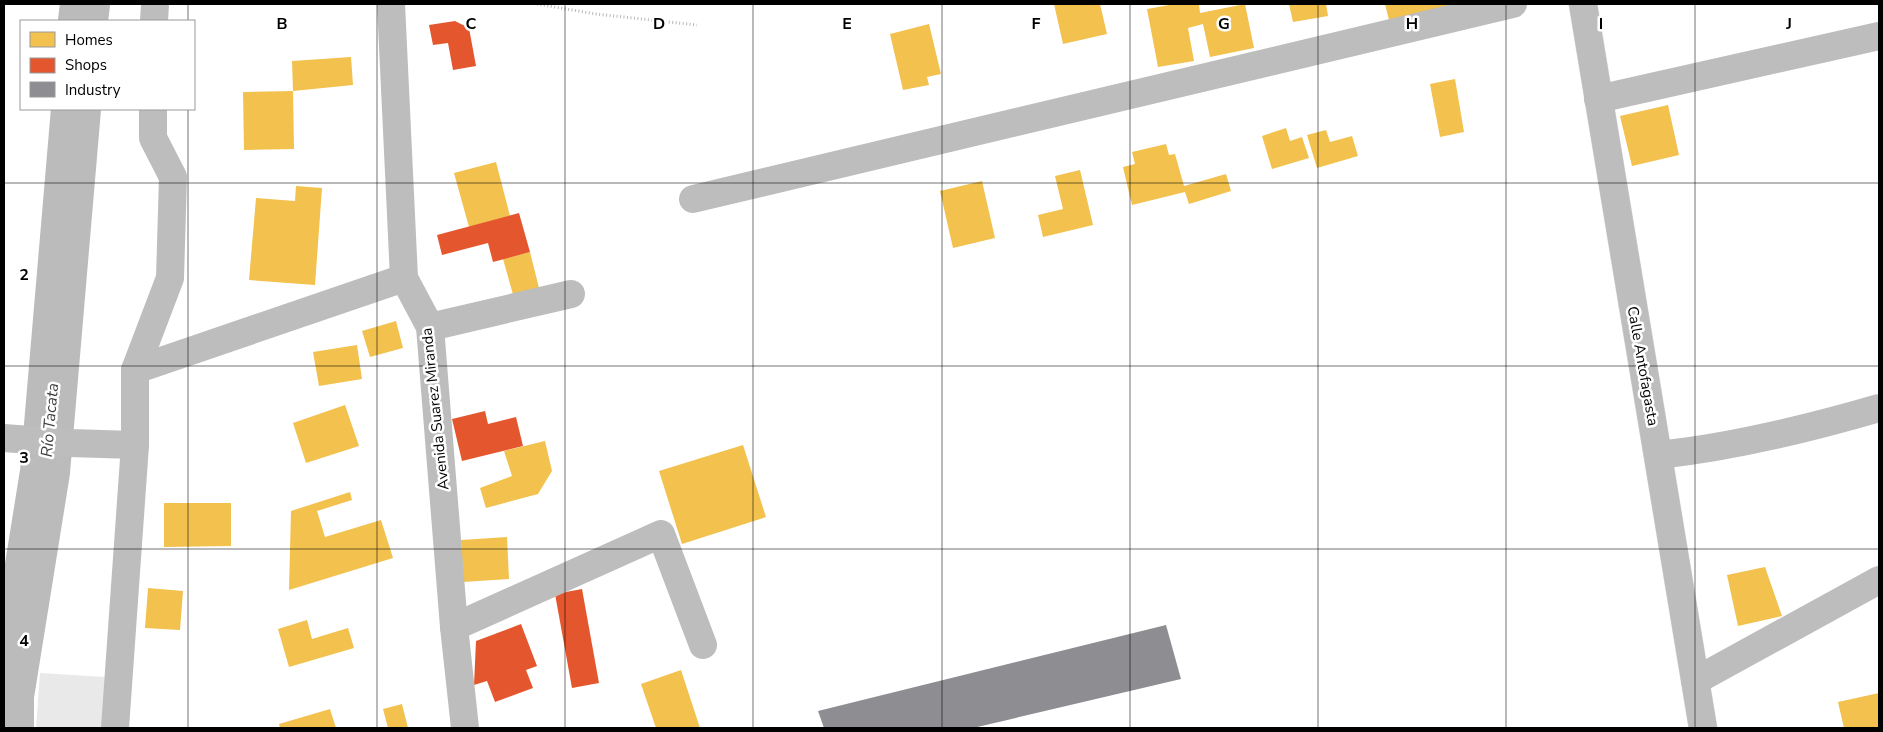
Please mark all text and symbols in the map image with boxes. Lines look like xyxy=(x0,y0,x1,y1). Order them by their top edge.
text: B xyxy=(276,13,288,35)
text: C xyxy=(466,13,477,35)
text: D xyxy=(653,13,665,35)
text: E xyxy=(842,13,852,35)
text: F xyxy=(1032,13,1041,35)
text: G xyxy=(1218,13,1230,35)
text: H xyxy=(1406,13,1418,35)
text: I xyxy=(1599,13,1603,35)
text: J xyxy=(1785,13,1792,35)
legend xyxy=(20,20,195,110)
text: Homes xyxy=(65,30,113,50)
text: Shops xyxy=(65,55,107,75)
text: Industry xyxy=(65,80,121,100)
text: 2 xyxy=(19,264,29,286)
street label: Calle Antofagasta xyxy=(1623,305,1663,427)
street label: Avenida Suarez Miranda xyxy=(417,327,453,491)
water label: Río Tacata xyxy=(36,382,64,458)
text: 3 xyxy=(19,447,29,469)
text: 4 xyxy=(19,630,29,652)

